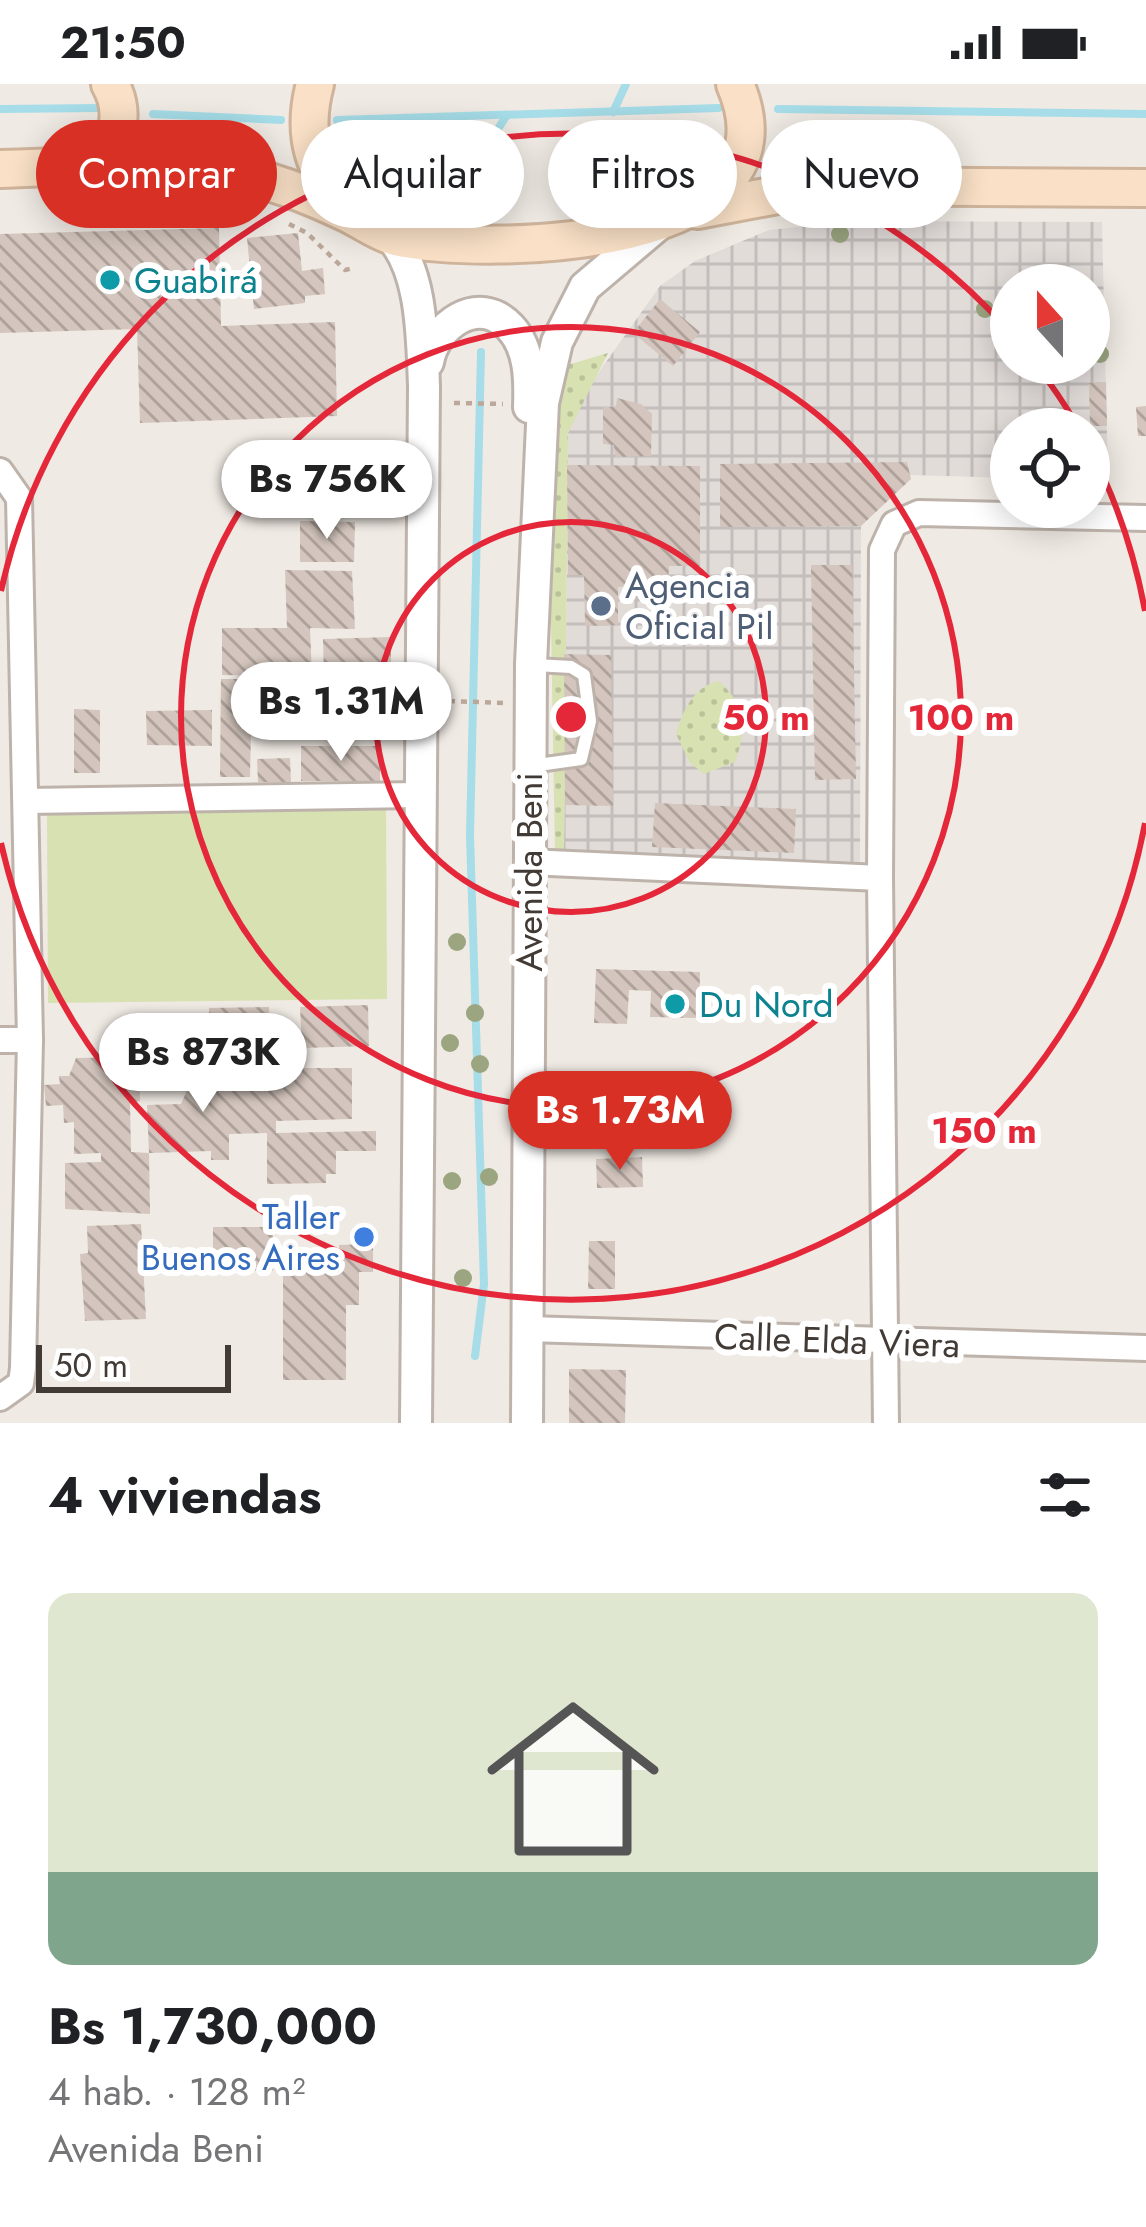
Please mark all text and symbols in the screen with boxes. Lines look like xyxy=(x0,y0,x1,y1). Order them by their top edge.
text: 21:50 xyxy=(60,10,186,75)
chip: Comprar xyxy=(36,120,277,228)
chip: Alquilar xyxy=(301,120,524,228)
chip: Filtros xyxy=(548,120,737,228)
chip: Nuevo xyxy=(761,120,962,228)
place label: Guabirá xyxy=(134,254,258,306)
north arrow xyxy=(990,264,1110,384)
map controls xyxy=(990,264,1110,528)
marker: Guabirá xyxy=(97,267,123,293)
button: locate xyxy=(990,408,1110,528)
pin: Bs 756K xyxy=(216,440,438,542)
text: Bs 756K xyxy=(248,450,406,507)
place label: Agencia Oficial Pil xyxy=(625,559,773,652)
marker: Agencia Oficial Pil xyxy=(588,593,614,619)
pin: Bs 1.31M xyxy=(217,662,465,764)
text: Bs 1.31M xyxy=(258,672,424,729)
text: 50 m xyxy=(722,691,810,743)
text: 100 m xyxy=(908,691,1014,743)
centre of rings xyxy=(550,696,592,738)
street label: Avenida Beni xyxy=(503,772,555,972)
place label: Du Nord xyxy=(699,978,834,1030)
marker: Du Nord xyxy=(662,991,688,1017)
pin: Bs 873K xyxy=(92,1013,314,1115)
text: Bs 873K xyxy=(126,1023,280,1080)
pin: Bs 1.73M xyxy=(496,1071,744,1173)
text: Bs 1.73M xyxy=(535,1081,705,1138)
text: 150 m xyxy=(931,1104,1037,1156)
place label: Taller Buenos Aires xyxy=(141,1190,341,1283)
marker: Taller Buenos Aires xyxy=(351,1224,377,1250)
street label: Calle Elda Viera xyxy=(713,1310,961,1370)
scale bar xyxy=(36,1339,231,1392)
text: 50 m xyxy=(54,1342,128,1389)
text: 4 viviendas xyxy=(48,1458,322,1532)
icon: filters xyxy=(1032,1462,1098,1528)
icon: home xyxy=(465,1671,681,1887)
text: Bs 1,730,000 xyxy=(48,1989,377,2063)
text: 4 hab. · 128 m² xyxy=(48,2063,305,2120)
text: Avenida Beni xyxy=(48,2120,264,2177)

